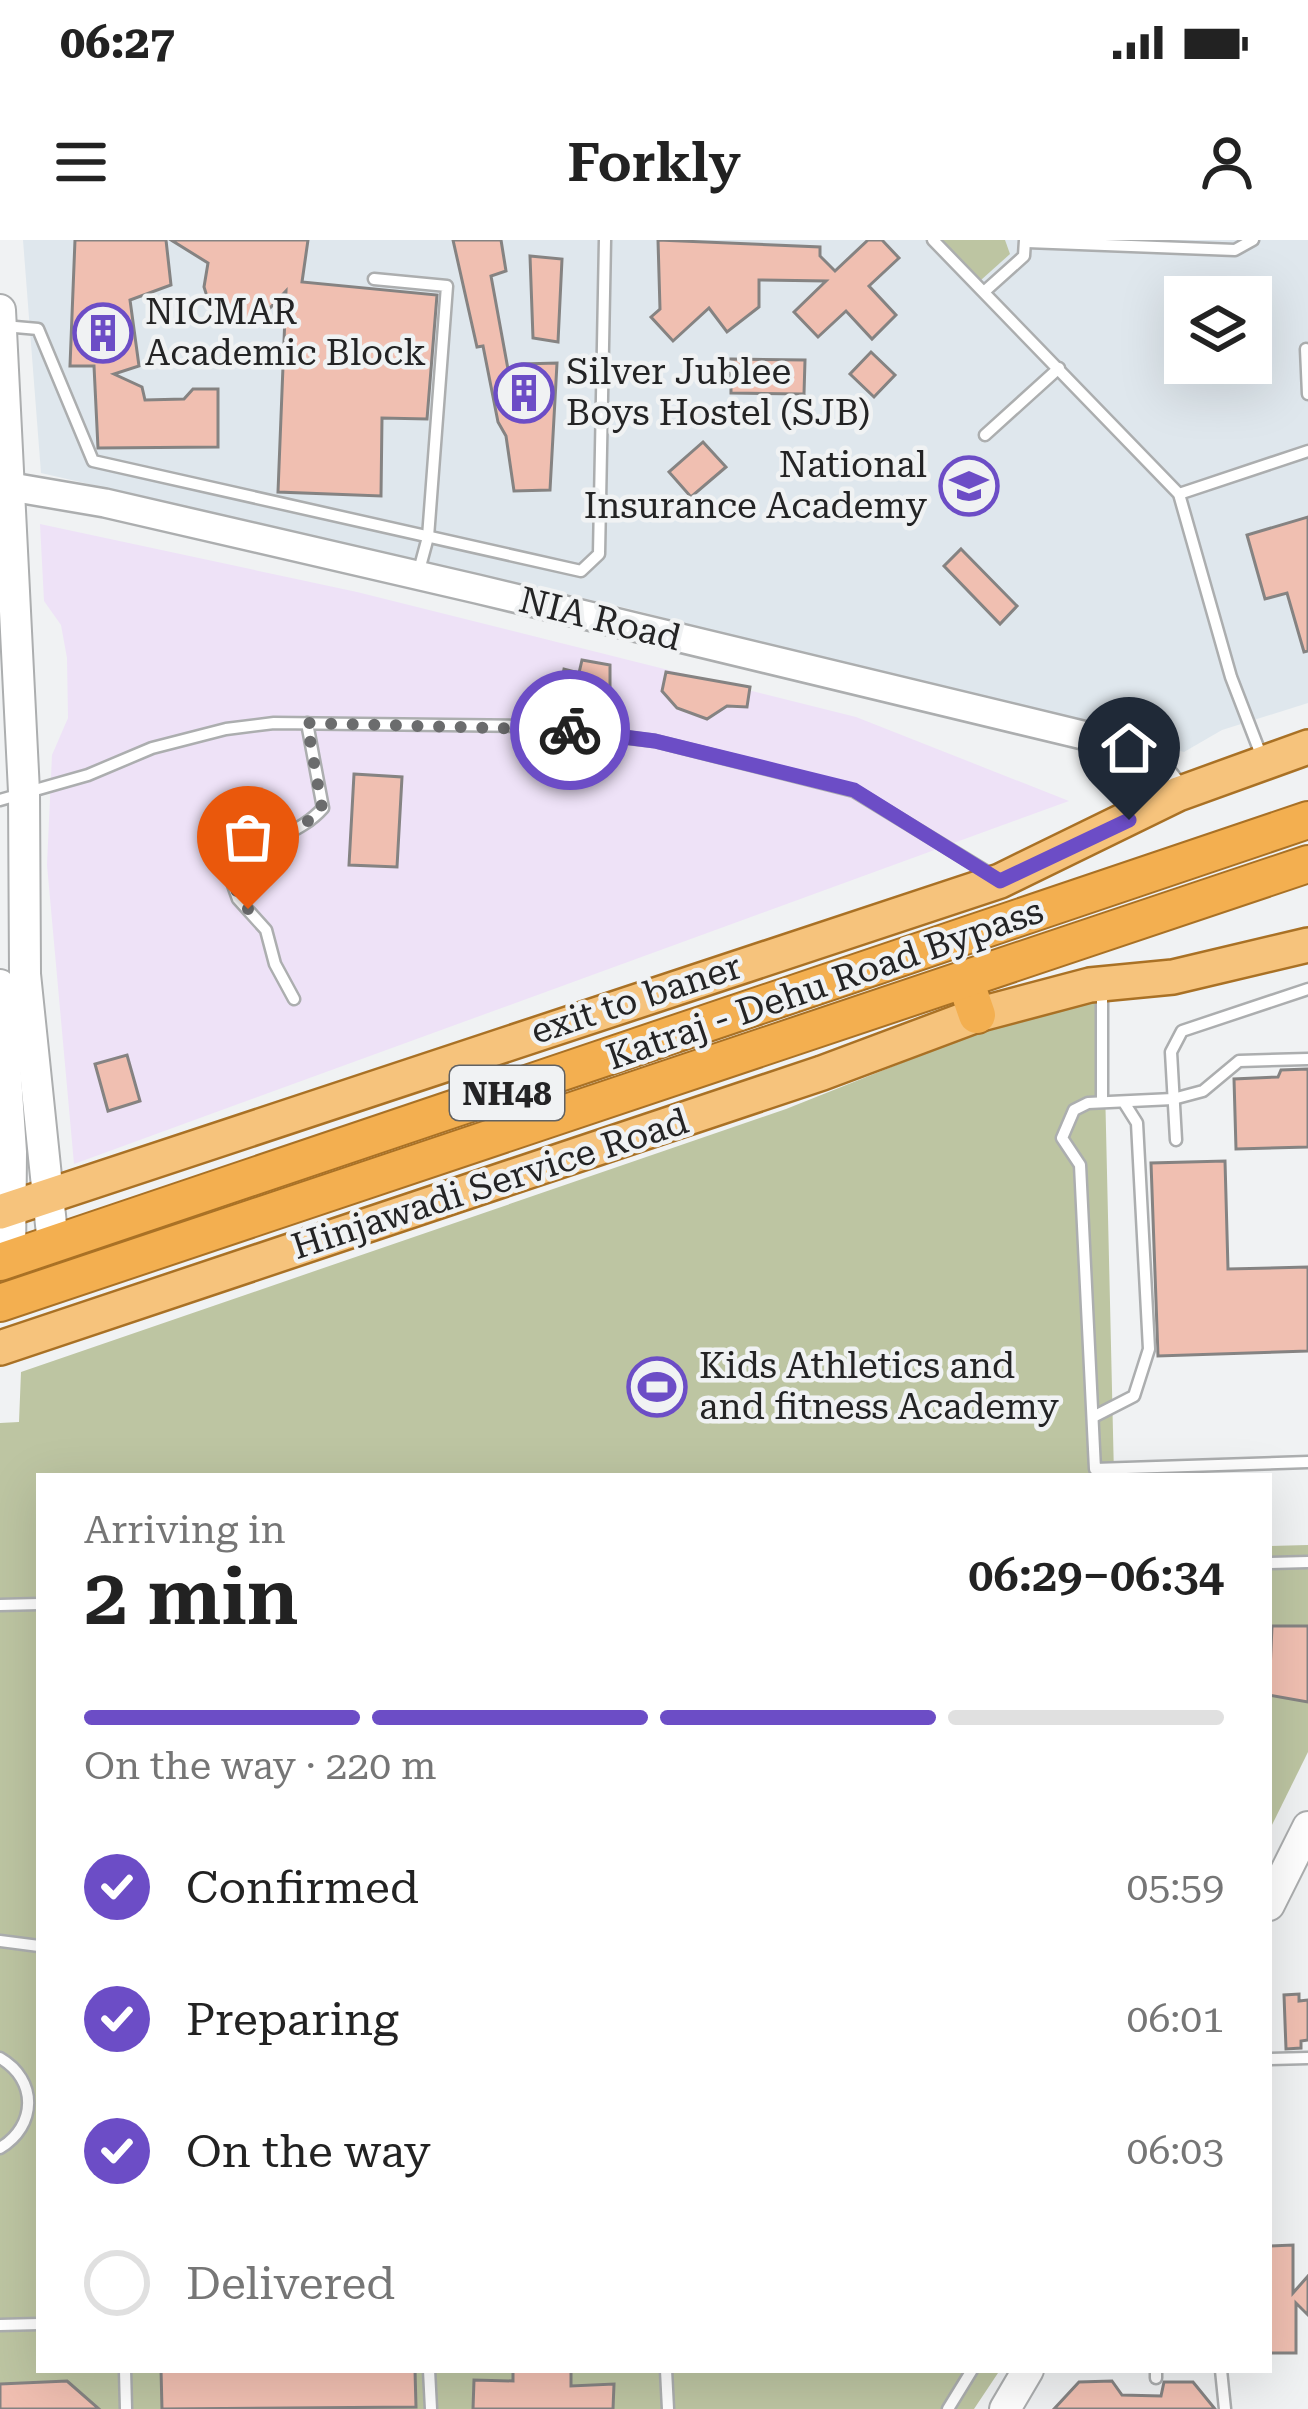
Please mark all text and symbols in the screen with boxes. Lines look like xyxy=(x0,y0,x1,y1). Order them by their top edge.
text: 06:27 xyxy=(60,16,175,69)
icon: menu xyxy=(48,129,114,195)
icon: person xyxy=(1194,129,1260,195)
text: Forkly xyxy=(567,131,741,194)
map controls xyxy=(1164,276,1272,384)
button: layers xyxy=(1164,276,1272,384)
place label: NICMAR Academic Block xyxy=(145,291,426,374)
building icon: NICMAR Academic Block xyxy=(72,302,134,364)
place label: Silver Jublee Boys Hostel (SJB) xyxy=(566,351,870,434)
building icon: Silver Jublee Boys Hostel (SJB) xyxy=(493,362,555,424)
place label: National Insurance Academy xyxy=(584,444,928,527)
school or university icon: National Insurance Academy xyxy=(938,455,1000,517)
street label: NIA Road xyxy=(515,579,685,659)
courier xyxy=(510,670,630,790)
icon: bike xyxy=(537,697,603,763)
pin xyxy=(1078,697,1180,820)
icon: home xyxy=(1096,715,1162,781)
pin xyxy=(197,786,299,909)
icon: bag xyxy=(215,804,281,870)
street label: Katraj - Dehu Road Bypass xyxy=(601,889,1049,1079)
street label: exit to baner xyxy=(526,945,746,1053)
road number: NH48 xyxy=(450,1066,564,1120)
street label: Hinjawadi Service Road xyxy=(287,1100,693,1268)
place label: Kids Athletics and and fitness Academy xyxy=(699,1345,1060,1428)
sports icon: Kids Athletics and and fitness Academy xyxy=(626,1356,688,1418)
text: Arriving in xyxy=(84,1507,286,1553)
text: 06:29–06:34 xyxy=(968,1549,1224,1602)
text: 2 min xyxy=(84,1552,299,1643)
text: On the way · 220 m xyxy=(84,1743,436,1789)
icon: check xyxy=(84,1854,150,1920)
text: Confirmed xyxy=(186,1861,419,1914)
text: 05:59 xyxy=(1127,1864,1224,1910)
icon: check xyxy=(84,1986,150,2052)
text: Preparing xyxy=(186,1993,399,2046)
text: 06:01 xyxy=(1127,1996,1224,2042)
icon: check xyxy=(84,2118,150,2184)
text: On the way xyxy=(186,2125,431,2178)
text: 06:03 xyxy=(1127,2128,1224,2174)
text: Delivered xyxy=(186,2257,395,2310)

